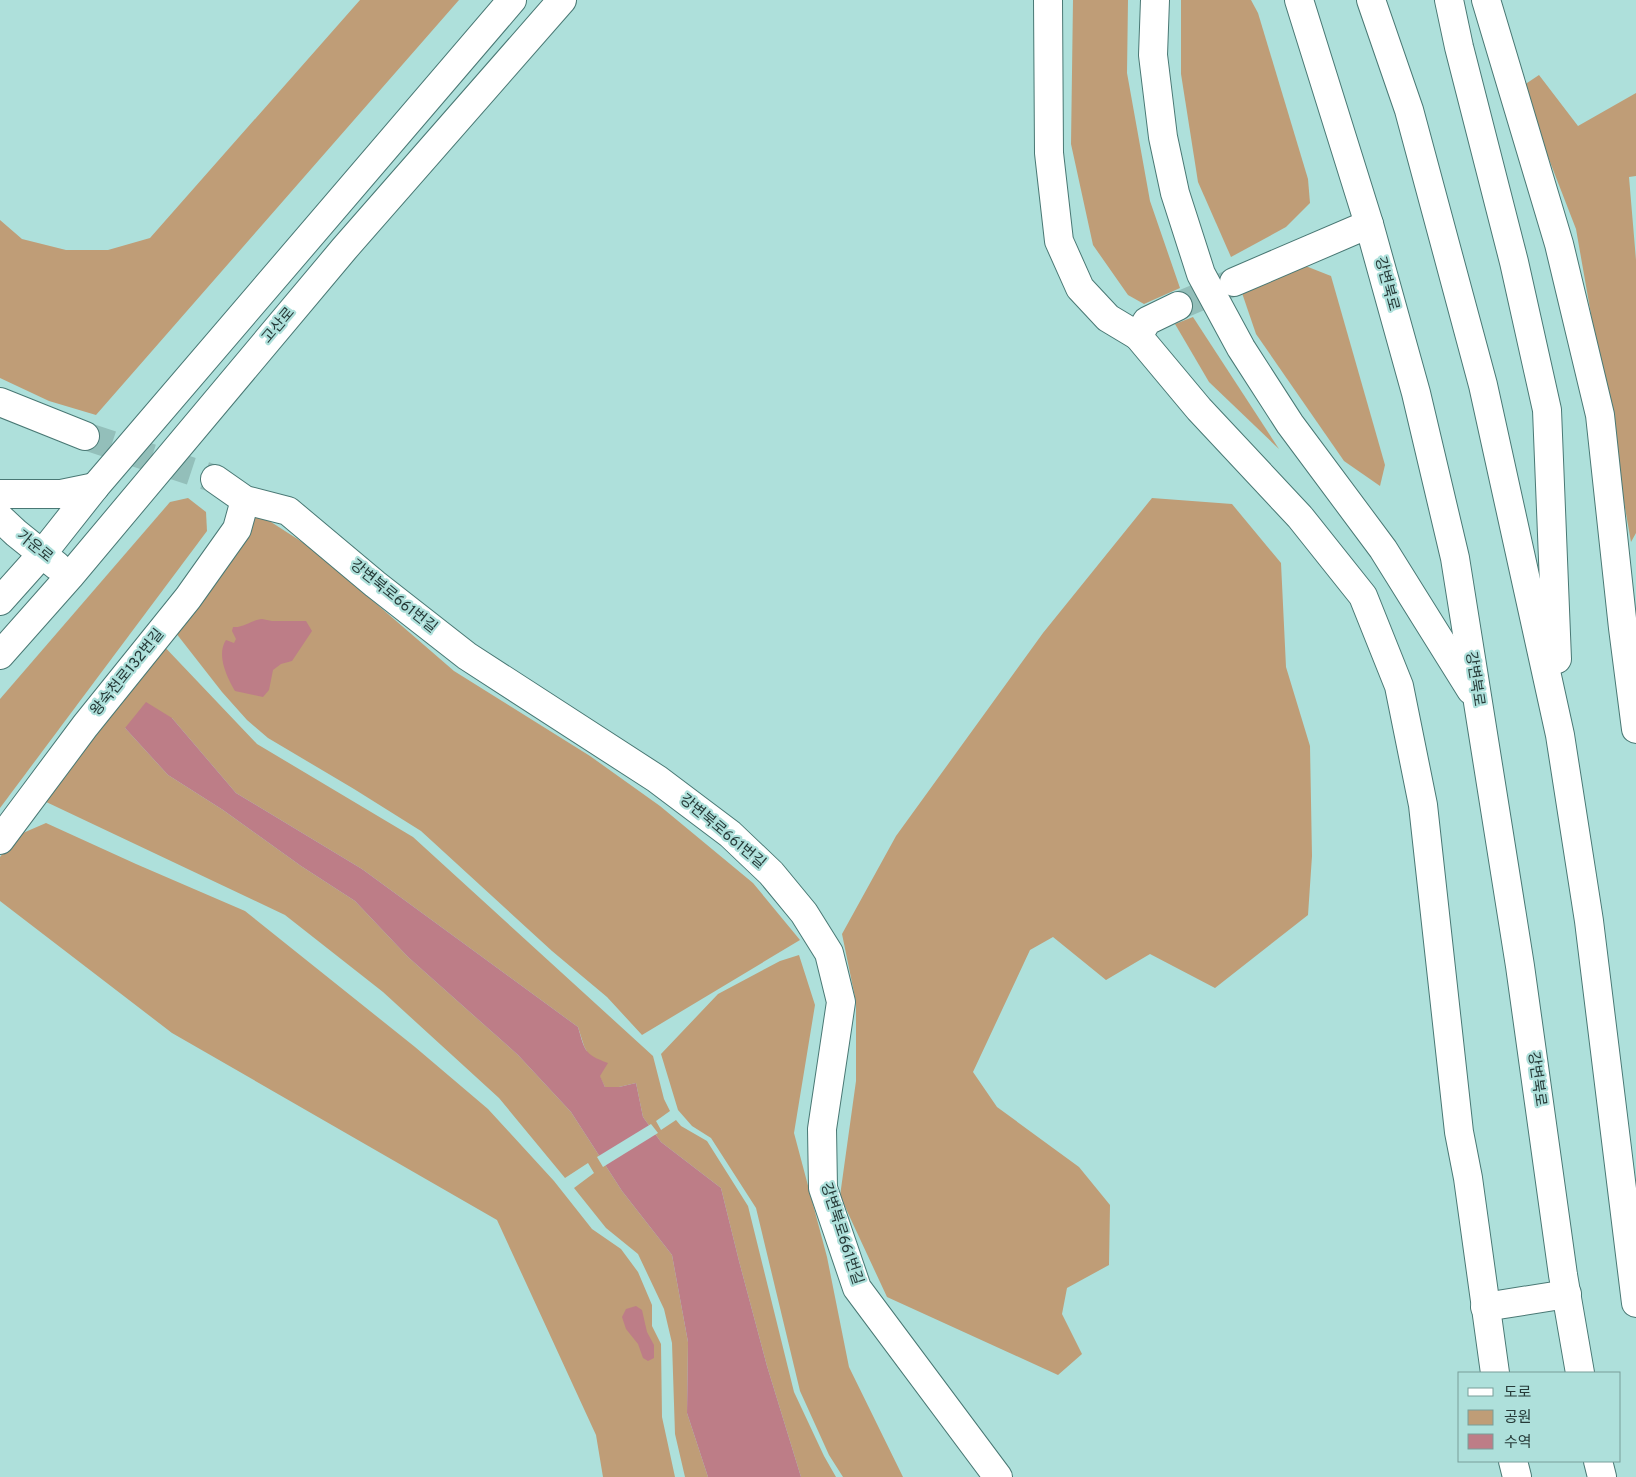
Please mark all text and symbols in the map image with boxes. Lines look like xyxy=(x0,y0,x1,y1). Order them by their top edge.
street label: 강변북로 xyxy=(1370,255,1402,313)
street label: 고산로 xyxy=(258,304,300,348)
street label: 가운로 xyxy=(12,527,56,567)
street label: 강변북로661번길 xyxy=(346,556,440,638)
street label: 왕숙천로132번길 xyxy=(86,625,169,720)
street label: 강변북로 xyxy=(1460,650,1488,708)
street label: 강변북로661번길 xyxy=(675,791,769,873)
street label: 강변북로 xyxy=(1523,1050,1549,1108)
street label: 강변북로661번길 xyxy=(816,1181,866,1287)
legend xyxy=(1458,1372,1621,1462)
text: 도로 xyxy=(1504,1384,1532,1403)
text: 공원 xyxy=(1504,1409,1532,1428)
text: 수역 xyxy=(1504,1434,1532,1453)

